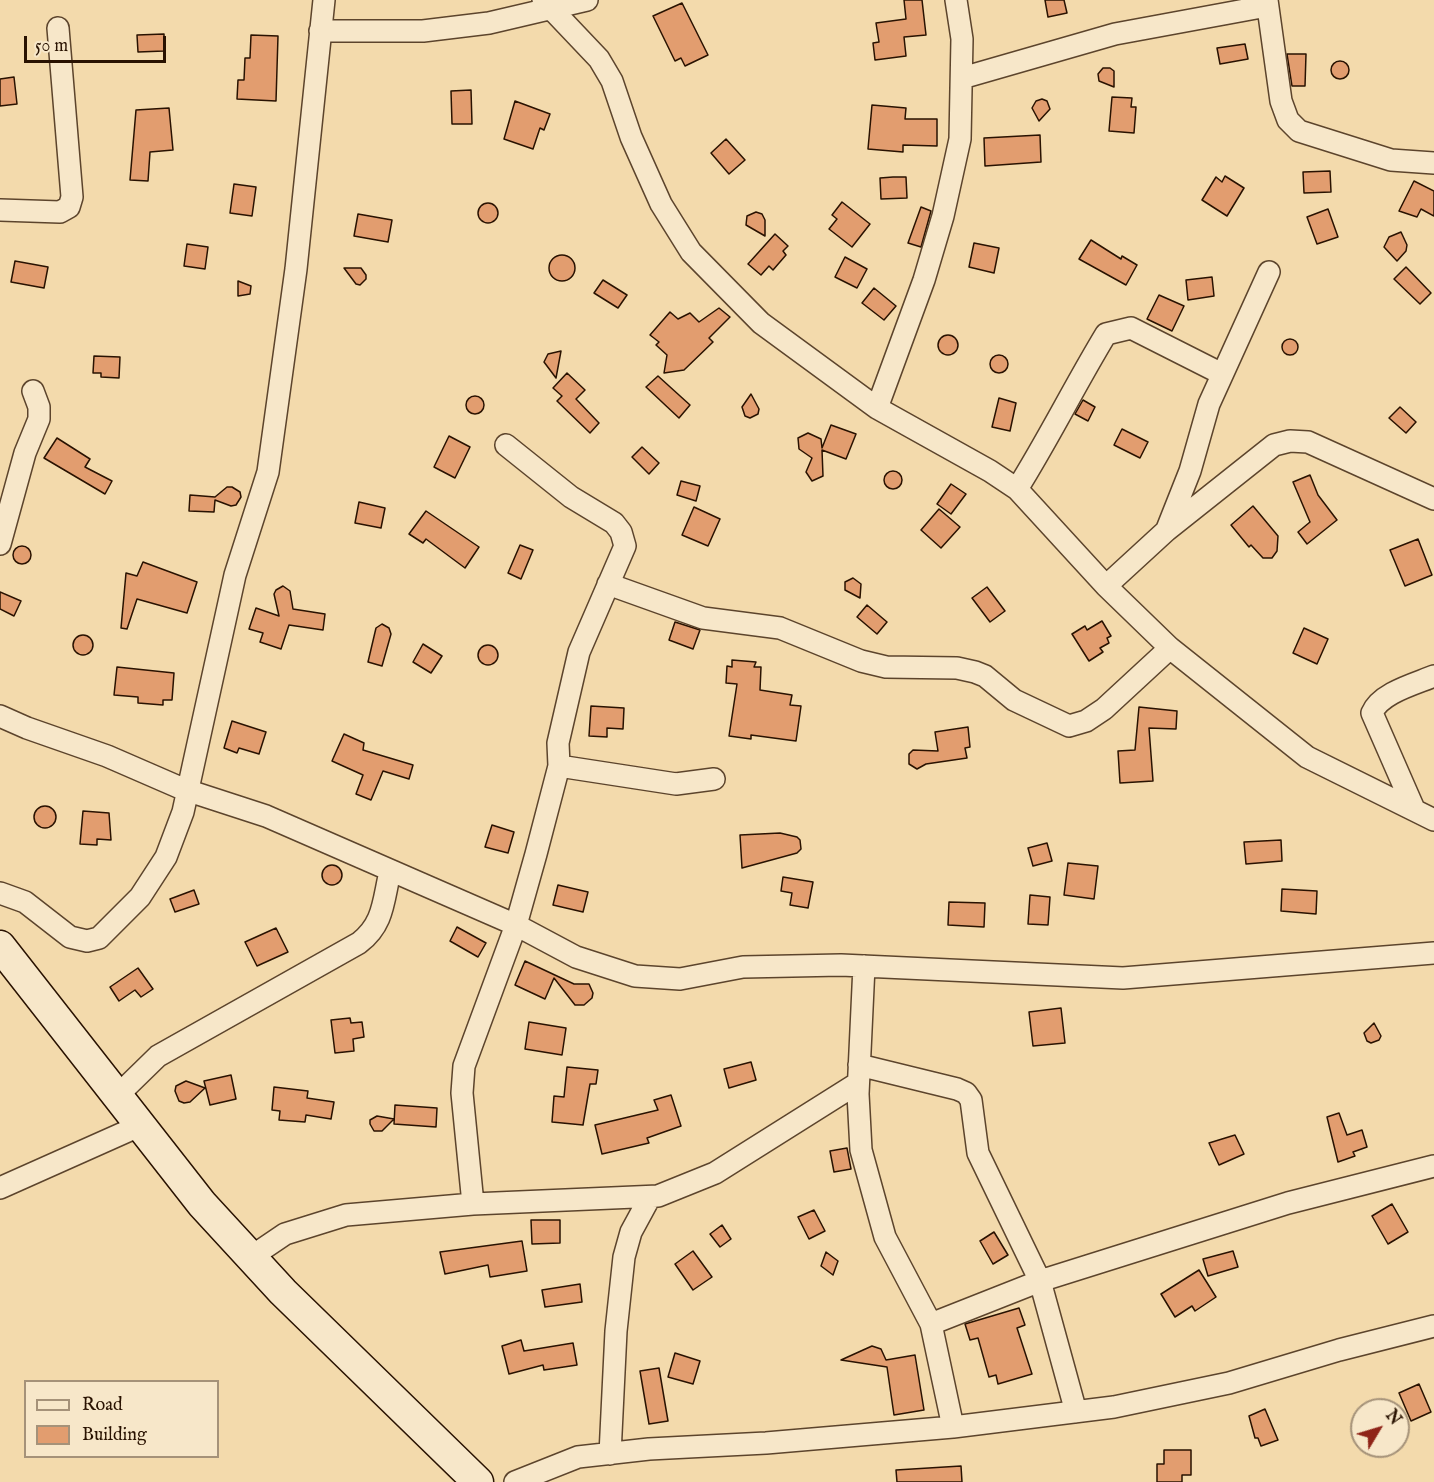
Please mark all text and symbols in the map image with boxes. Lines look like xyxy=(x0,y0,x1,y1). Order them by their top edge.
scale bar xyxy=(27,24,170,62)
text: 50 m xyxy=(35,35,68,58)
legend xyxy=(24,1380,219,1458)
text: Road xyxy=(82,1394,123,1417)
north arrow xyxy=(1350,1398,1410,1458)
text: N xyxy=(1380,1407,1405,1430)
text: Building xyxy=(82,1424,147,1447)

